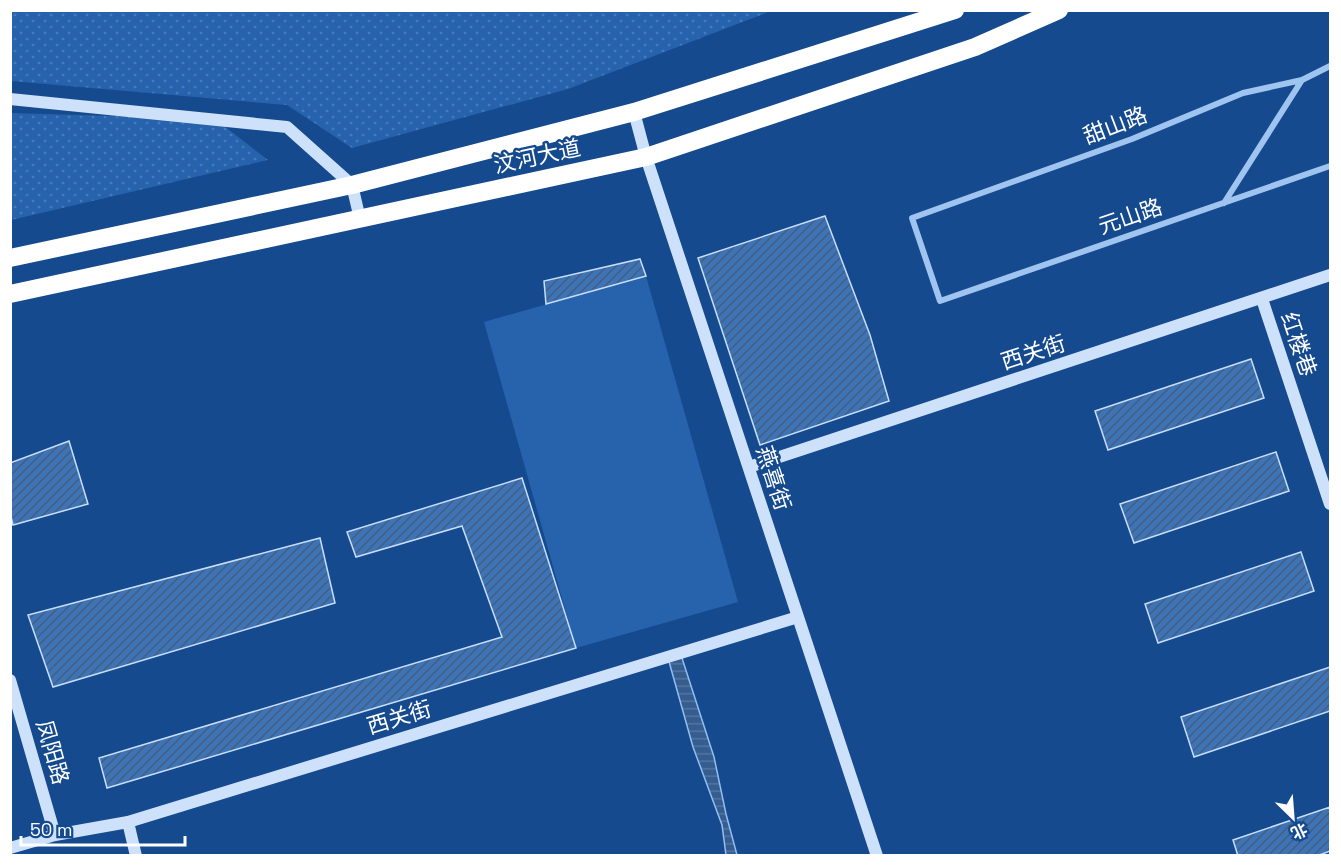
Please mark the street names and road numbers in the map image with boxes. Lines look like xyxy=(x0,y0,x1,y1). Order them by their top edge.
street label: 甜山路 xyxy=(1079,100,1151,150)
street label: 汶河大道 xyxy=(491,133,583,179)
street label: 元山路 xyxy=(1094,192,1166,240)
street label: 红楼巷 xyxy=(1275,308,1323,380)
street label: 西关街 xyxy=(997,328,1069,376)
street label: 燕喜街 xyxy=(750,442,798,514)
street label: 西关街 xyxy=(363,694,435,740)
street label: 凤阳路 xyxy=(30,716,76,788)

